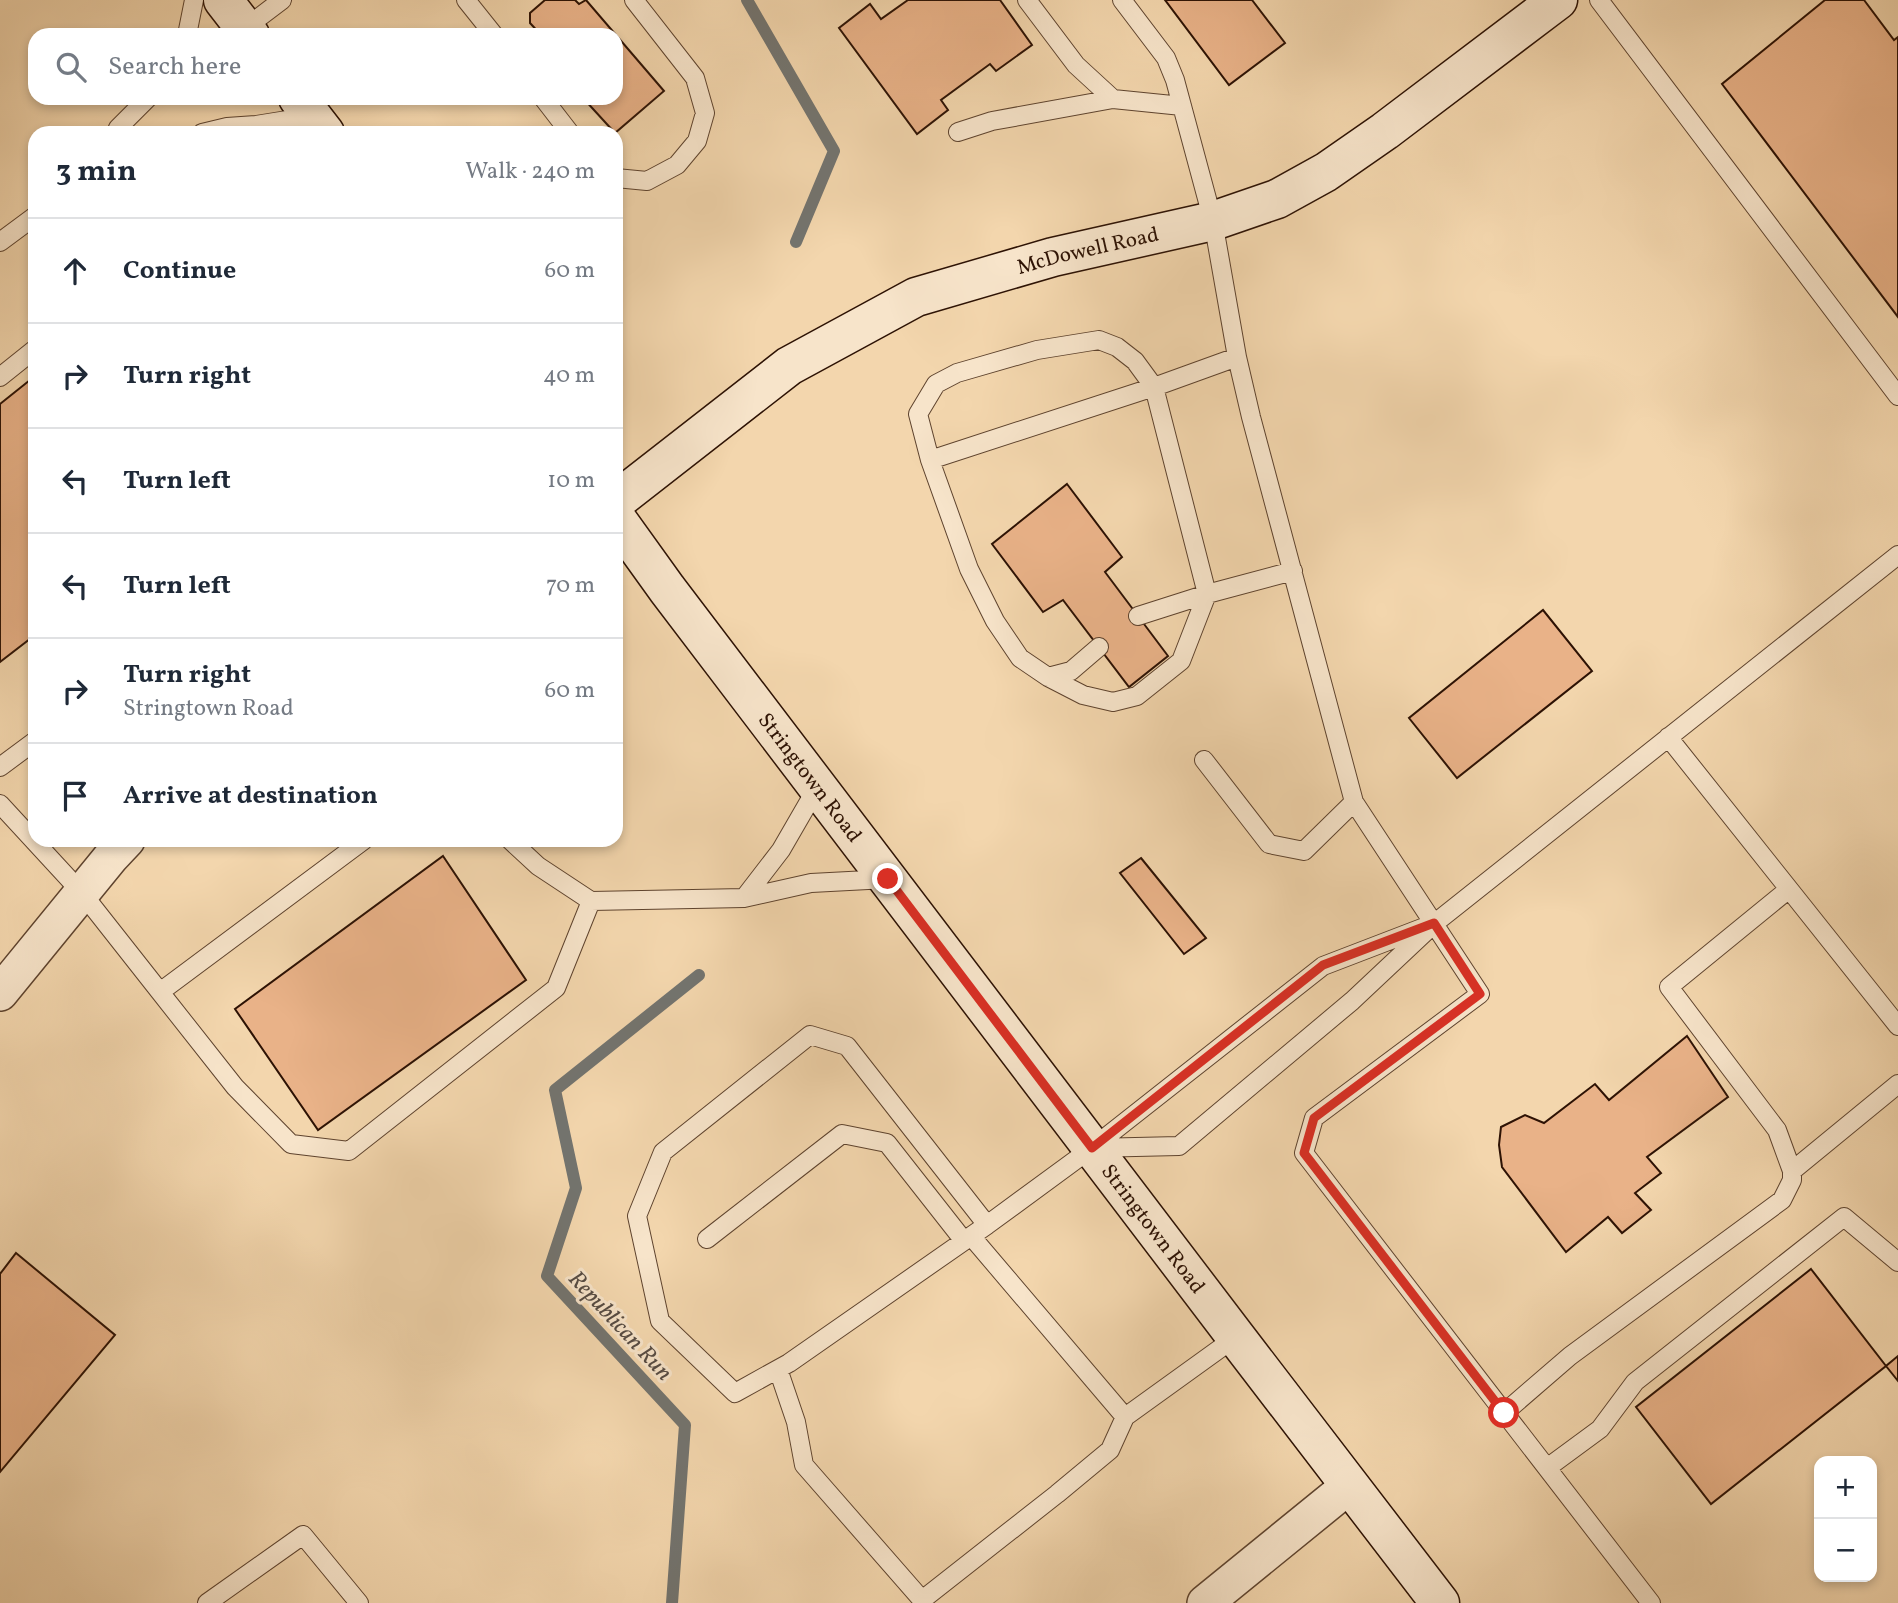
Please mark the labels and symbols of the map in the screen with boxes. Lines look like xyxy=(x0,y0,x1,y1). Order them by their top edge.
street label: McDowell Road xyxy=(1014,221,1162,283)
street label: Stringtown Road xyxy=(750,707,868,849)
route end xyxy=(872,863,903,894)
street label: Stringtown Road xyxy=(1094,1159,1211,1300)
water label: Republican Run xyxy=(560,1264,679,1388)
route start xyxy=(1488,1397,1519,1428)

